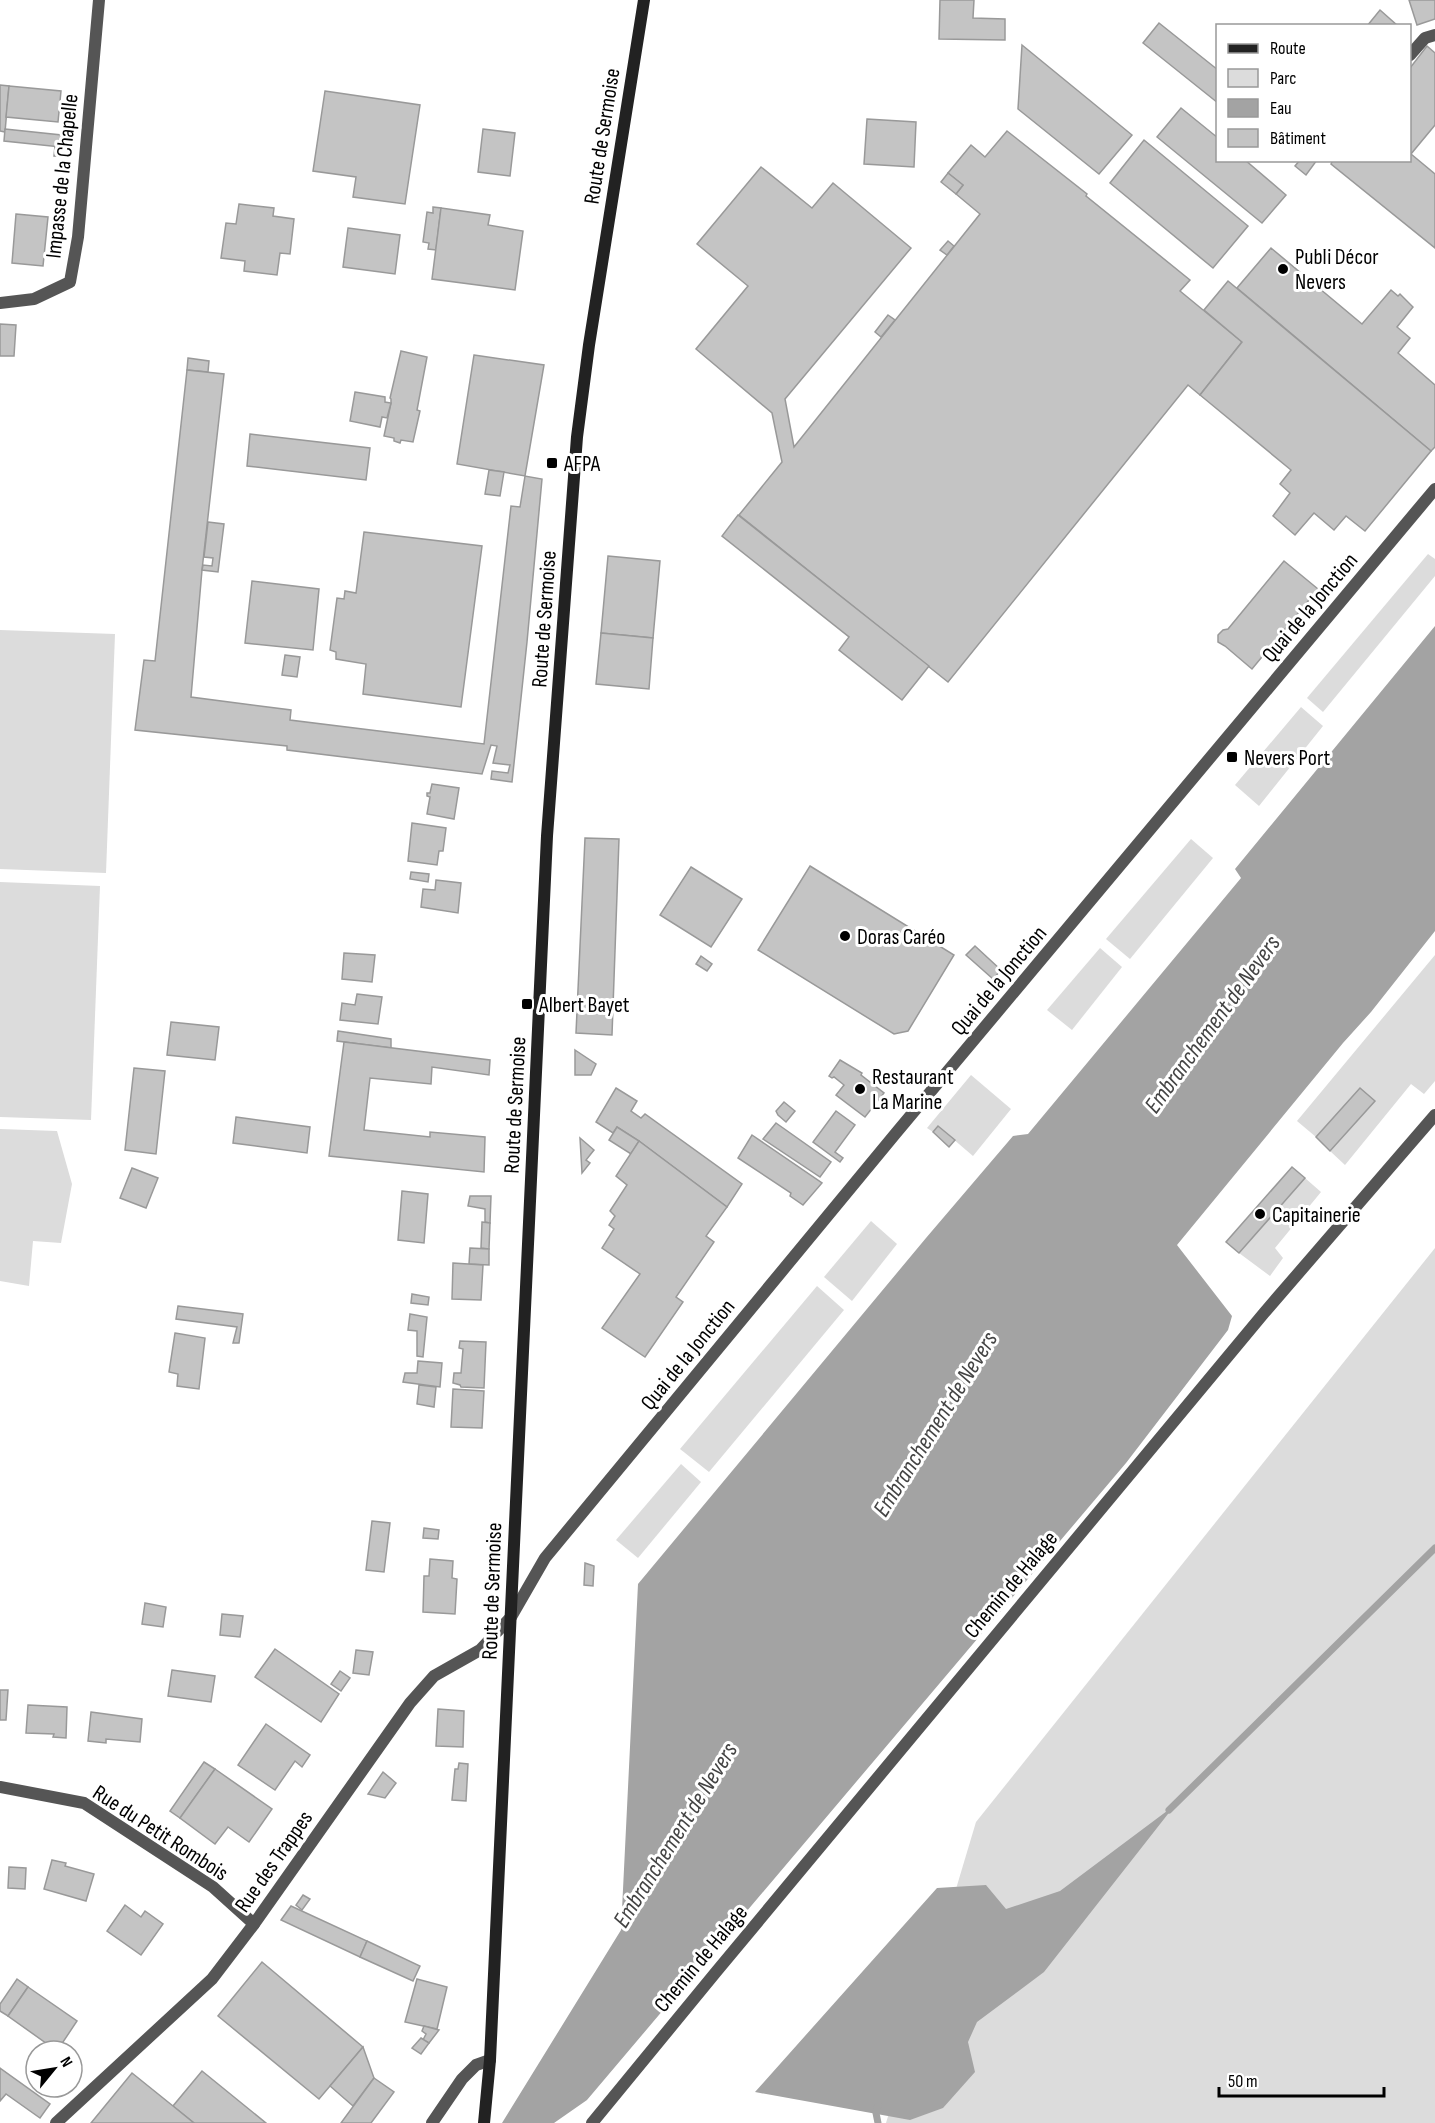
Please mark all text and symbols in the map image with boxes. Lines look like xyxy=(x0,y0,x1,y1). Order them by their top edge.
legend xyxy=(1216,24,1411,162)
text: Route xyxy=(1270,38,1306,59)
street label: Route de Sermoise xyxy=(578,66,627,206)
text: Parc xyxy=(1270,68,1296,89)
street label: Impasse de la Chapelle xyxy=(40,93,85,260)
text: Eau xyxy=(1270,98,1292,119)
text: Bâtiment xyxy=(1270,128,1326,149)
place label: Publi Décor Nevers xyxy=(1295,244,1379,296)
marker: Publi Décor Nevers xyxy=(1276,262,1290,276)
place label: AFPA xyxy=(563,451,601,478)
marker: AFPA xyxy=(545,456,559,470)
street label: Quai de la Jonction xyxy=(1256,548,1364,668)
street label: Route de Sermoise xyxy=(526,550,563,689)
place label: Nevers Port xyxy=(1244,745,1330,772)
marker: Nevers Port xyxy=(1225,750,1239,764)
street label: Quai de la Jonction xyxy=(945,921,1053,1041)
place label: Doras Caréo xyxy=(857,924,945,951)
marker: Doras Caréo xyxy=(838,929,852,943)
water label: Embranchement de Nevers xyxy=(1138,929,1287,1119)
place label: Albert Bayet xyxy=(538,992,630,1019)
marker: Albert Bayet xyxy=(520,997,534,1011)
street label: Route de Sermoise xyxy=(498,1036,533,1174)
place label: Restaurant La Marine xyxy=(872,1064,954,1116)
marker: Restaurant La Marine xyxy=(853,1082,867,1096)
place label: Capitainerie xyxy=(1272,1202,1361,1229)
marker: Capitainerie xyxy=(1253,1207,1267,1221)
street label: Quai de la Jonction xyxy=(635,1294,741,1416)
water label: Embranchement de Nevers xyxy=(867,1326,1004,1522)
street label: Route de Sermoise xyxy=(477,1522,508,1660)
street label: Chemin de Halage xyxy=(959,1526,1064,1644)
water label: Embranchement de Nevers xyxy=(607,1737,744,1933)
street label: Rue du Petit Rombois xyxy=(87,1779,233,1887)
street label: Rue des Trappes xyxy=(229,1806,319,1918)
street label: Chemin de Halage xyxy=(649,1900,754,2018)
north arrow xyxy=(24,2039,84,2099)
text: N xyxy=(55,2054,76,2071)
scale bar xyxy=(1219,2060,1384,2098)
text: 50 m xyxy=(1228,2071,1258,2092)

